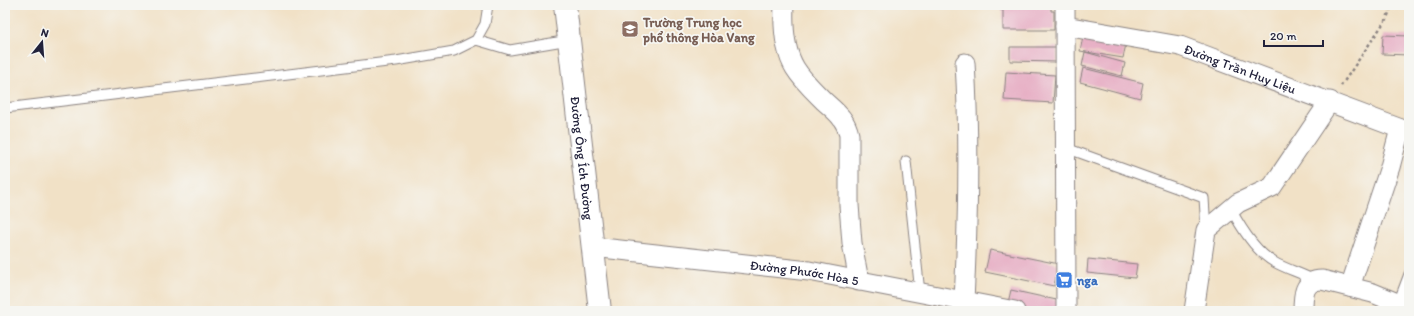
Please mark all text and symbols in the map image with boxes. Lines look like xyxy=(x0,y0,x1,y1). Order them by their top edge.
place label: Trường Trung học phổ thông Hòa Vang xyxy=(642,15,755,46)
school or university icon: Trường Trung học phổ thông Hòa Vang xyxy=(620,19,640,39)
north arrow xyxy=(22,22,62,62)
scale bar xyxy=(1264,22,1323,48)
text: N xyxy=(39,26,50,40)
text: 20 m xyxy=(1270,29,1297,43)
street label: Đường Trần Huy Liệu xyxy=(1182,41,1298,97)
street label: Đường Ông Ích Đường xyxy=(567,95,597,221)
street label: Đường Phước Hòa 5 xyxy=(749,257,860,289)
supermarket icon: nga xyxy=(1054,270,1074,290)
place label: nga xyxy=(1076,273,1098,289)

